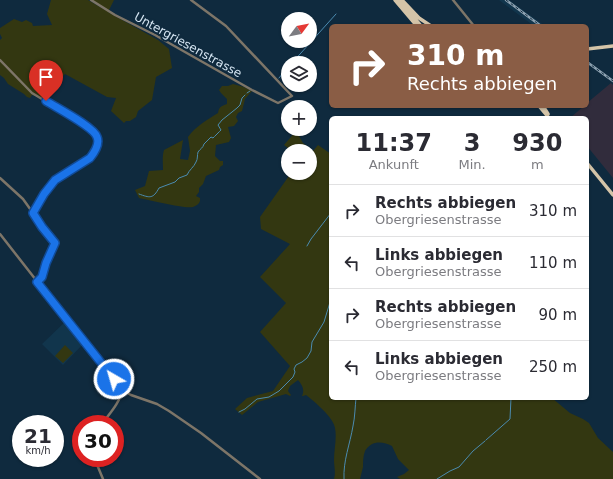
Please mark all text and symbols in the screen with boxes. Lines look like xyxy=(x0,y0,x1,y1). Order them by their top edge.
street label: Untergriesenstrasse xyxy=(132,10,244,80)
north arrow xyxy=(281,12,317,48)
map controls xyxy=(281,12,317,180)
text: 310 m xyxy=(407,39,504,72)
icon: right xyxy=(341,40,393,92)
button: layers xyxy=(281,56,317,92)
pin xyxy=(29,60,63,101)
icon: arrive xyxy=(35,66,57,88)
text: Rechts abbiegen xyxy=(407,73,557,94)
button: + xyxy=(281,100,317,136)
text: 11:37 xyxy=(356,129,432,157)
text: 3 xyxy=(464,129,480,157)
text: 930 xyxy=(512,129,562,157)
button: − xyxy=(281,144,317,180)
text: Ankunft xyxy=(369,157,419,172)
text: Min. xyxy=(459,157,486,172)
text: m xyxy=(531,157,544,172)
text: Rechts abbiegen xyxy=(375,194,516,212)
icon: right xyxy=(341,200,363,222)
text: 310 m xyxy=(529,202,577,220)
text: Obergriesenstrasse xyxy=(375,212,502,227)
text: Links abbiegen xyxy=(375,246,503,264)
icon: left xyxy=(341,252,363,274)
text: 110 m xyxy=(529,254,577,272)
text: Obergriesenstrasse xyxy=(375,264,502,279)
text: Rechts abbiegen xyxy=(375,298,516,316)
icon: right xyxy=(341,304,363,326)
text: 90 m xyxy=(539,306,577,324)
text: Obergriesenstrasse xyxy=(375,316,502,331)
text: Links abbiegen xyxy=(375,350,503,368)
icon: left xyxy=(341,356,363,378)
position arrow xyxy=(93,358,135,400)
text: 250 m xyxy=(529,358,577,376)
text: Obergriesenstrasse xyxy=(375,368,502,383)
speed limit sign: 30 xyxy=(72,415,124,467)
text: 21 xyxy=(24,424,52,448)
text: km/h xyxy=(25,445,51,456)

